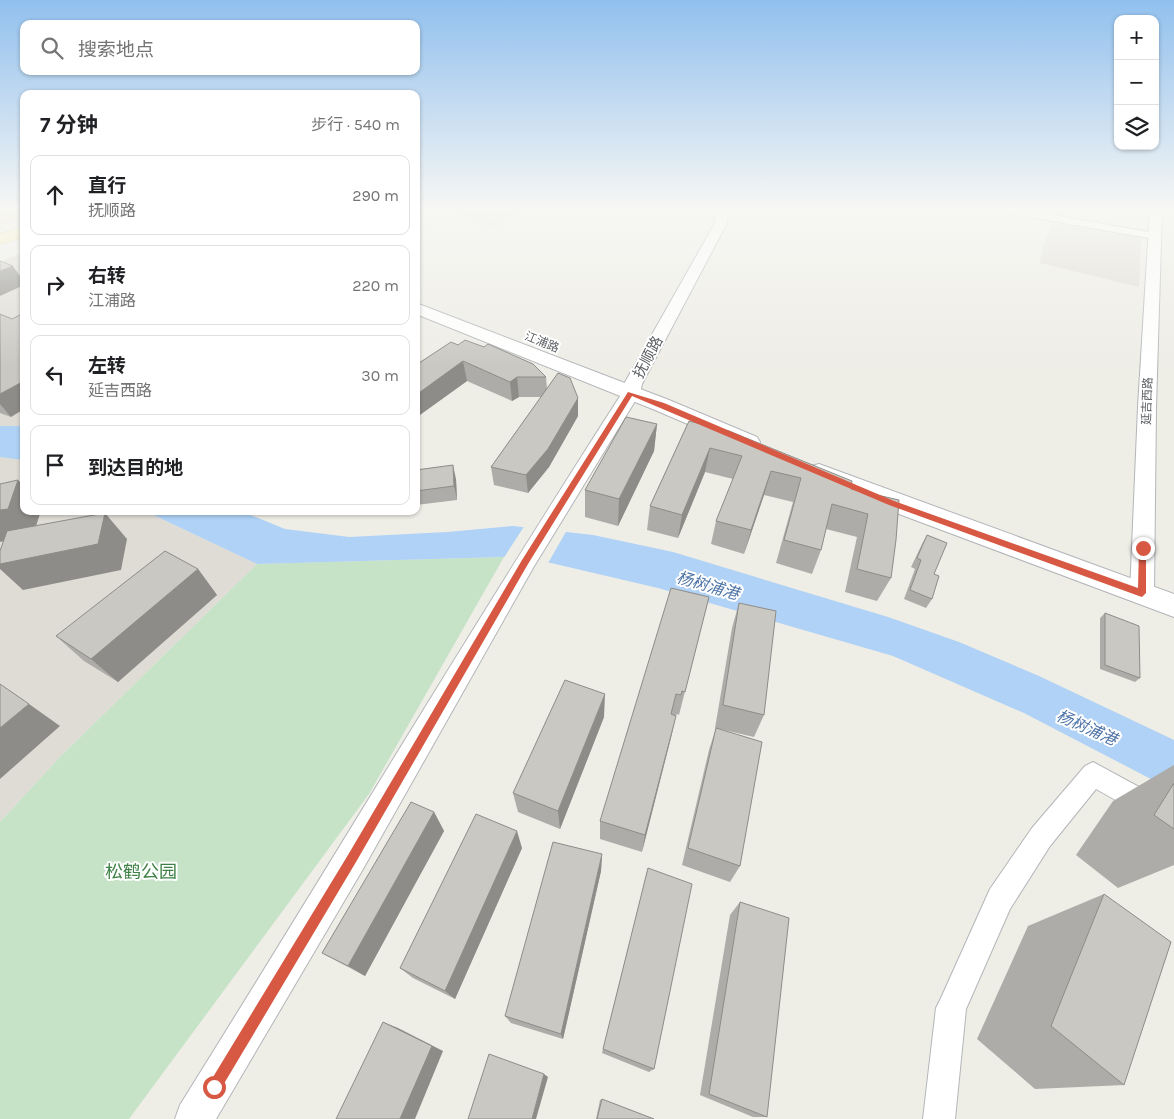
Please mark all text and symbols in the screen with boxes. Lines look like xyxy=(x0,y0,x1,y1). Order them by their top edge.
map controls xyxy=(1114,15,1159,150)
button: + xyxy=(1114,15,1159,60)
search box xyxy=(20,20,420,75)
icon: search xyxy=(38,34,66,62)
text: 搜索地点 xyxy=(78,39,154,61)
button: − xyxy=(1114,60,1159,105)
button: layers xyxy=(1114,105,1159,150)
text: 7 分钟 xyxy=(40,113,98,137)
text: 步行 · 540 m xyxy=(311,115,400,134)
text: 直行 xyxy=(88,175,126,197)
icon: ahead xyxy=(41,181,69,209)
text: 290 m xyxy=(352,186,399,205)
text: 抚顺路 xyxy=(88,201,136,220)
text: 右转 xyxy=(88,265,126,287)
icon: right xyxy=(41,271,69,299)
text: 220 m xyxy=(352,276,399,295)
text: 江浦路 xyxy=(88,291,136,310)
street label: 江浦路 xyxy=(523,329,561,355)
street label: 抚顺路 xyxy=(629,333,667,381)
text: 左转 xyxy=(88,355,126,377)
icon: left xyxy=(41,361,69,389)
text: 30 m xyxy=(361,366,399,385)
street label: 延吉西路 xyxy=(1139,377,1155,425)
text: 延吉西路 xyxy=(88,381,152,400)
icon: arrive xyxy=(41,451,69,479)
text: 到达目的地 xyxy=(88,457,183,479)
route end xyxy=(1132,537,1155,560)
water label: 杨树浦港 xyxy=(674,568,743,604)
water label: 杨树浦港 xyxy=(1054,706,1122,750)
park label: 松鹤公园 xyxy=(105,861,177,883)
route start xyxy=(203,1076,226,1099)

